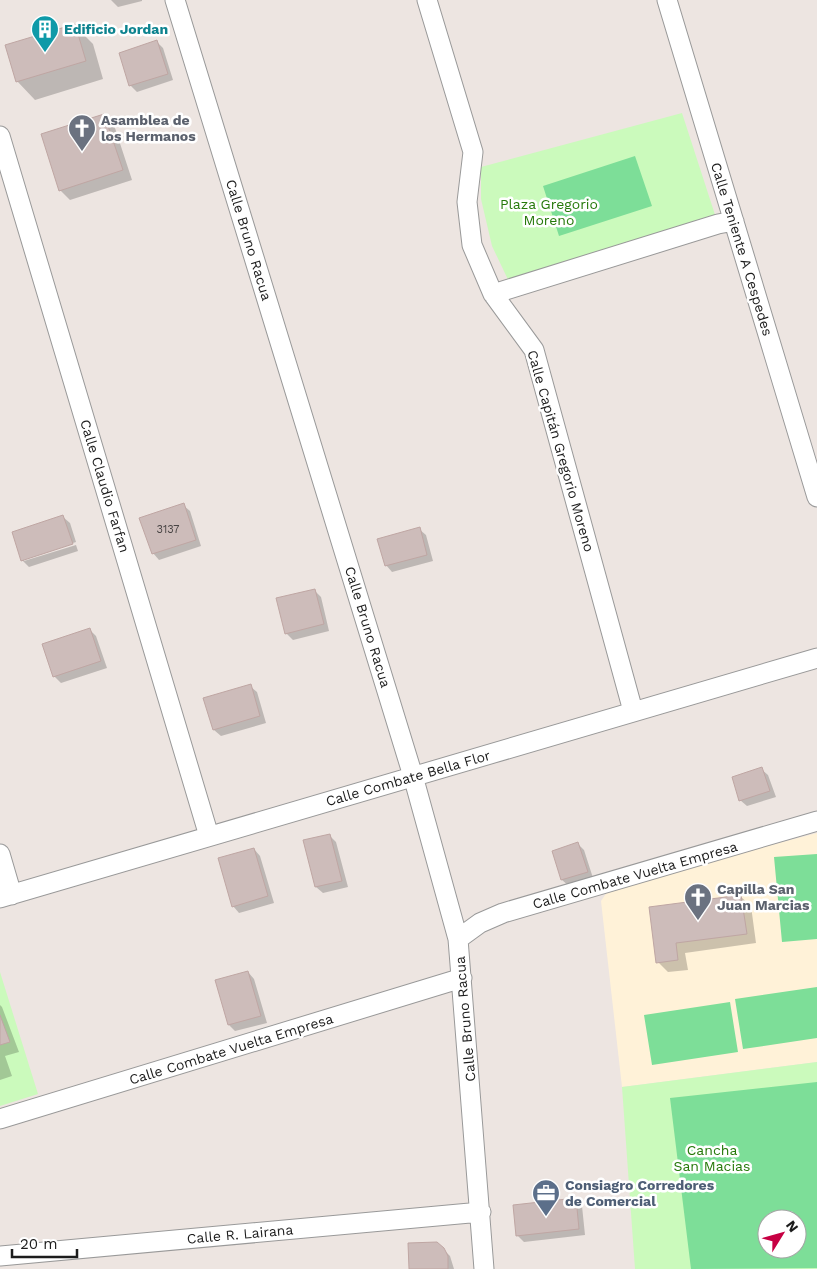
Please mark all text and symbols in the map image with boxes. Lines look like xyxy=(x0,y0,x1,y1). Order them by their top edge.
building icon: Edificio Jordan xyxy=(30,14,60,53)
place label: Edificio Jordan xyxy=(64,21,168,37)
place label: Asamblea de los Hermanos xyxy=(101,112,196,144)
church icon: Asamblea de los Hermanos xyxy=(67,113,97,152)
street label: Calle Teniente A Cespedes xyxy=(708,160,776,338)
street label: Calle Bruno Racua xyxy=(223,177,275,303)
park label: Plaza Gregorio Moreno xyxy=(500,196,598,228)
street label: Calle Capitán Gregorio Moreno xyxy=(524,348,598,554)
street label: Calle Claudio Farfan xyxy=(77,418,133,554)
house number: 3137 xyxy=(157,523,179,536)
street label: Calle Bruno Racua xyxy=(342,564,394,690)
street label: Calle Combate Bella Flor xyxy=(324,747,492,809)
street label: Calle Combate Vuelta Empresa xyxy=(531,838,739,912)
place label: Capilla San Juan Marcias xyxy=(717,881,810,913)
church icon: Capilla San Juan Marcias xyxy=(683,882,713,921)
street label: Calle Bruno Racua xyxy=(452,956,478,1082)
street label: Calle Combate Vuelta Empresa xyxy=(127,1010,335,1088)
park label: Cancha San Macias xyxy=(674,1142,750,1174)
place label: Consiagro Corredores de Comercial xyxy=(565,1177,715,1209)
office icon: Consiagro Corredores de Comercial xyxy=(531,1178,561,1217)
north arrow xyxy=(757,1209,807,1259)
text: N xyxy=(783,1217,802,1235)
street label: Calle R. Lairana xyxy=(186,1221,294,1247)
scale bar xyxy=(12,1226,78,1258)
text: 20 m xyxy=(20,1235,58,1253)

